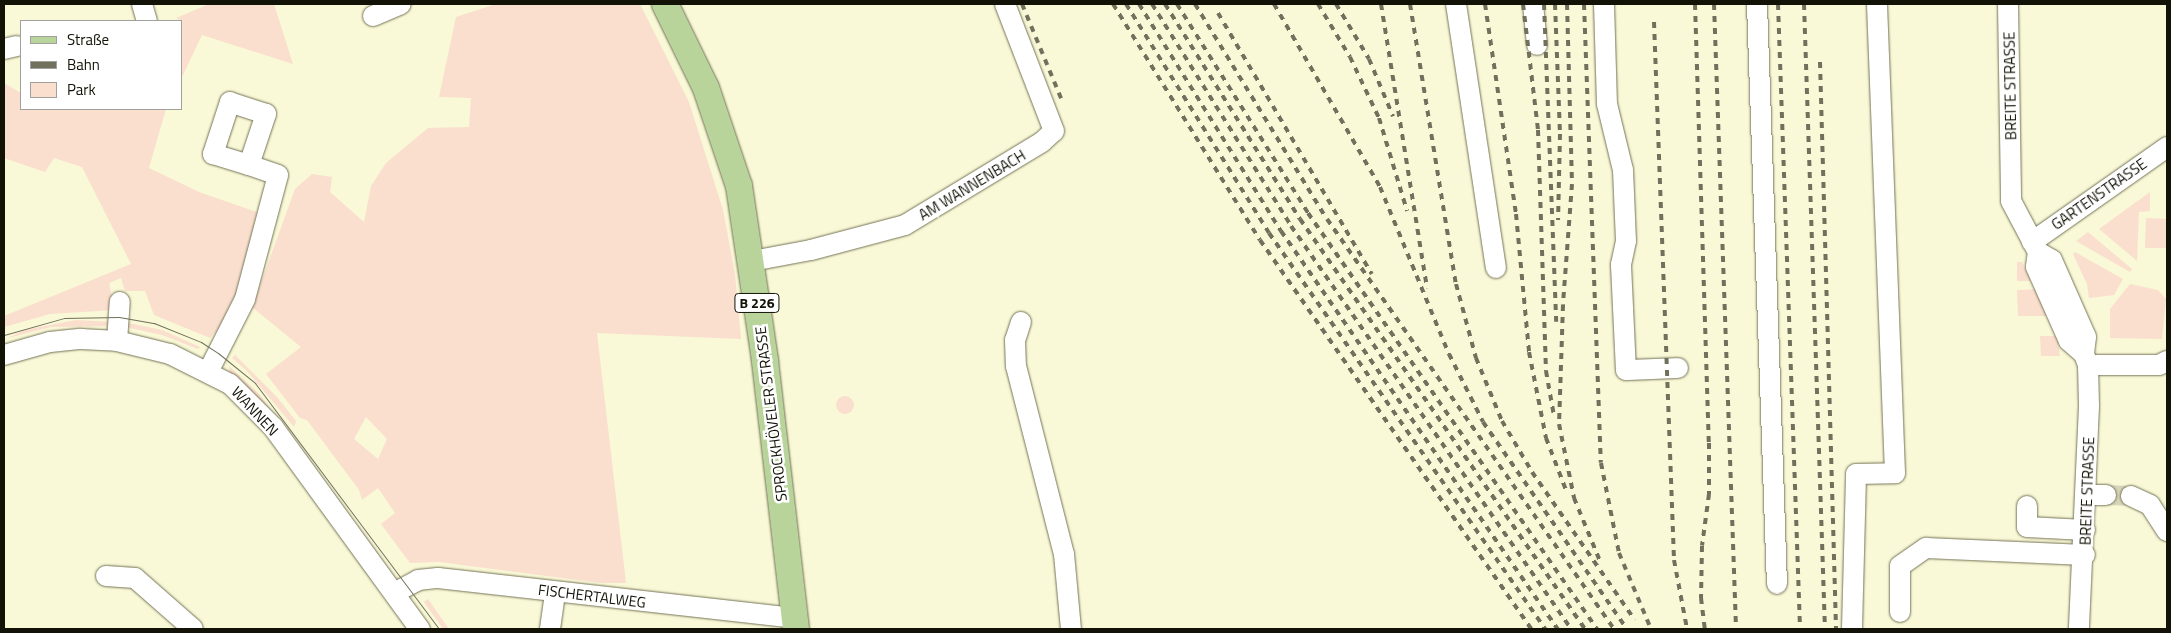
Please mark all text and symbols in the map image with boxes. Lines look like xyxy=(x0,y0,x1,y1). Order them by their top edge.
legend xyxy=(20,20,182,110)
text: Straße xyxy=(67,28,109,51)
street label: BREITE STRASSE xyxy=(2000,32,2020,140)
text: Bahn xyxy=(67,53,100,76)
text: Park xyxy=(67,78,96,101)
street label: AM WANNENBACH xyxy=(915,146,1029,224)
street label: GARTENSTRASSE xyxy=(2048,154,2150,234)
road number: B 226 xyxy=(733,292,781,314)
street label: SPROCKHÖVELER STRASSE xyxy=(751,325,791,503)
street label: WANNEN xyxy=(228,383,282,439)
street label: BREITE STRASSE xyxy=(2076,436,2098,546)
street label: FISCHERTALWEG xyxy=(537,580,647,612)

